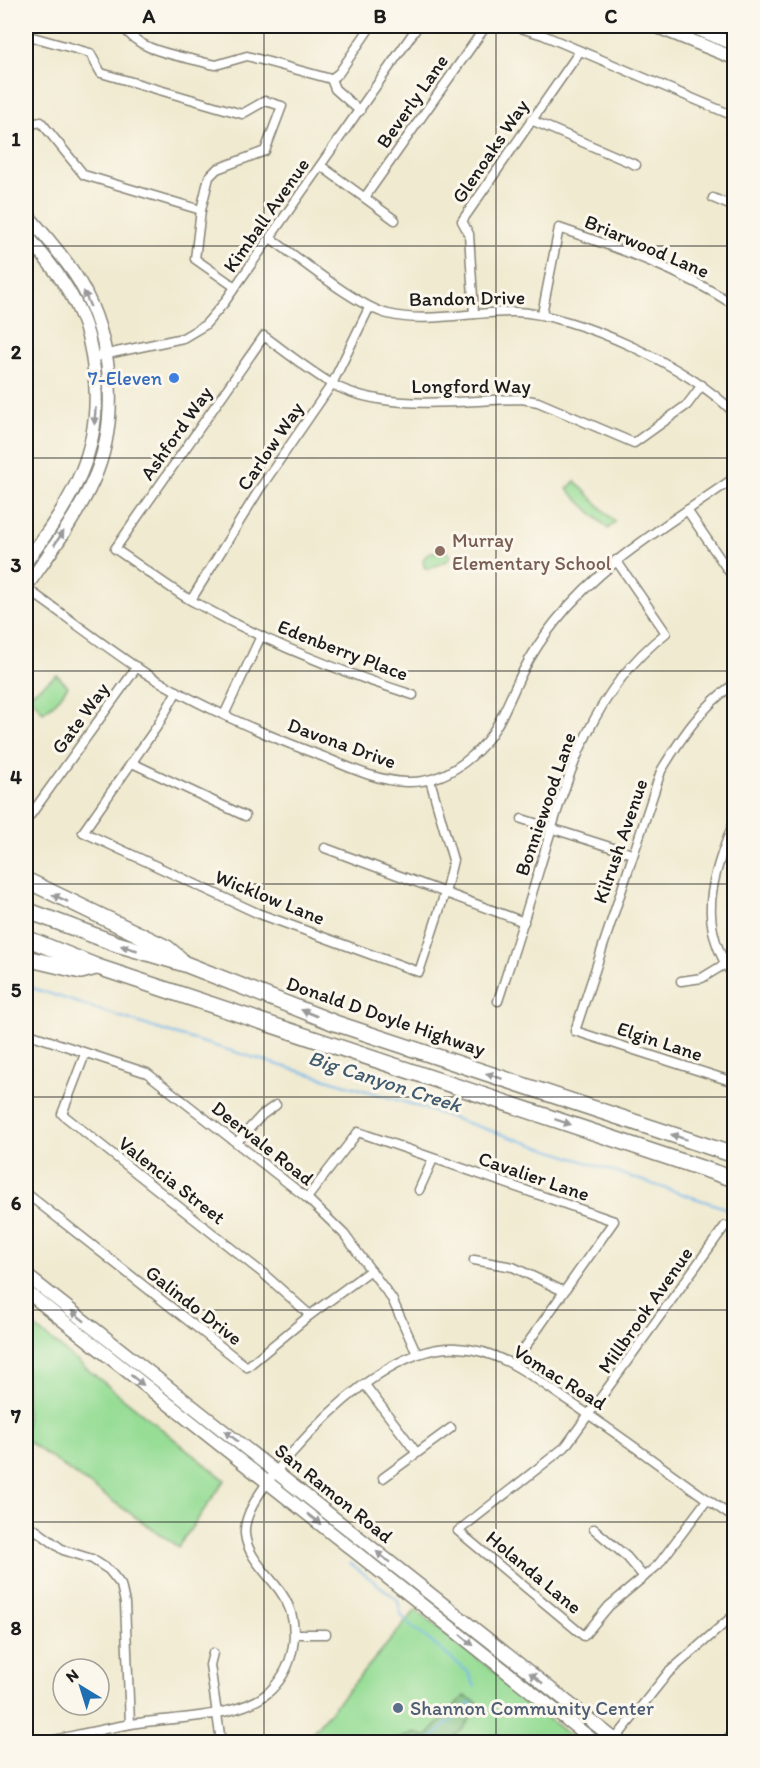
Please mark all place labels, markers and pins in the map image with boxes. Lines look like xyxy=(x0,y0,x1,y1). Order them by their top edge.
place label: 7-Eleven xyxy=(88,366,162,390)
marker: 7-Eleven xyxy=(167,371,181,385)
place label: Murray Elementary School xyxy=(452,528,612,575)
marker: Murray Elementary School xyxy=(433,544,447,558)
place label: Shannon Community Center xyxy=(410,1696,654,1720)
marker: Shannon Community Center xyxy=(391,1701,405,1715)

